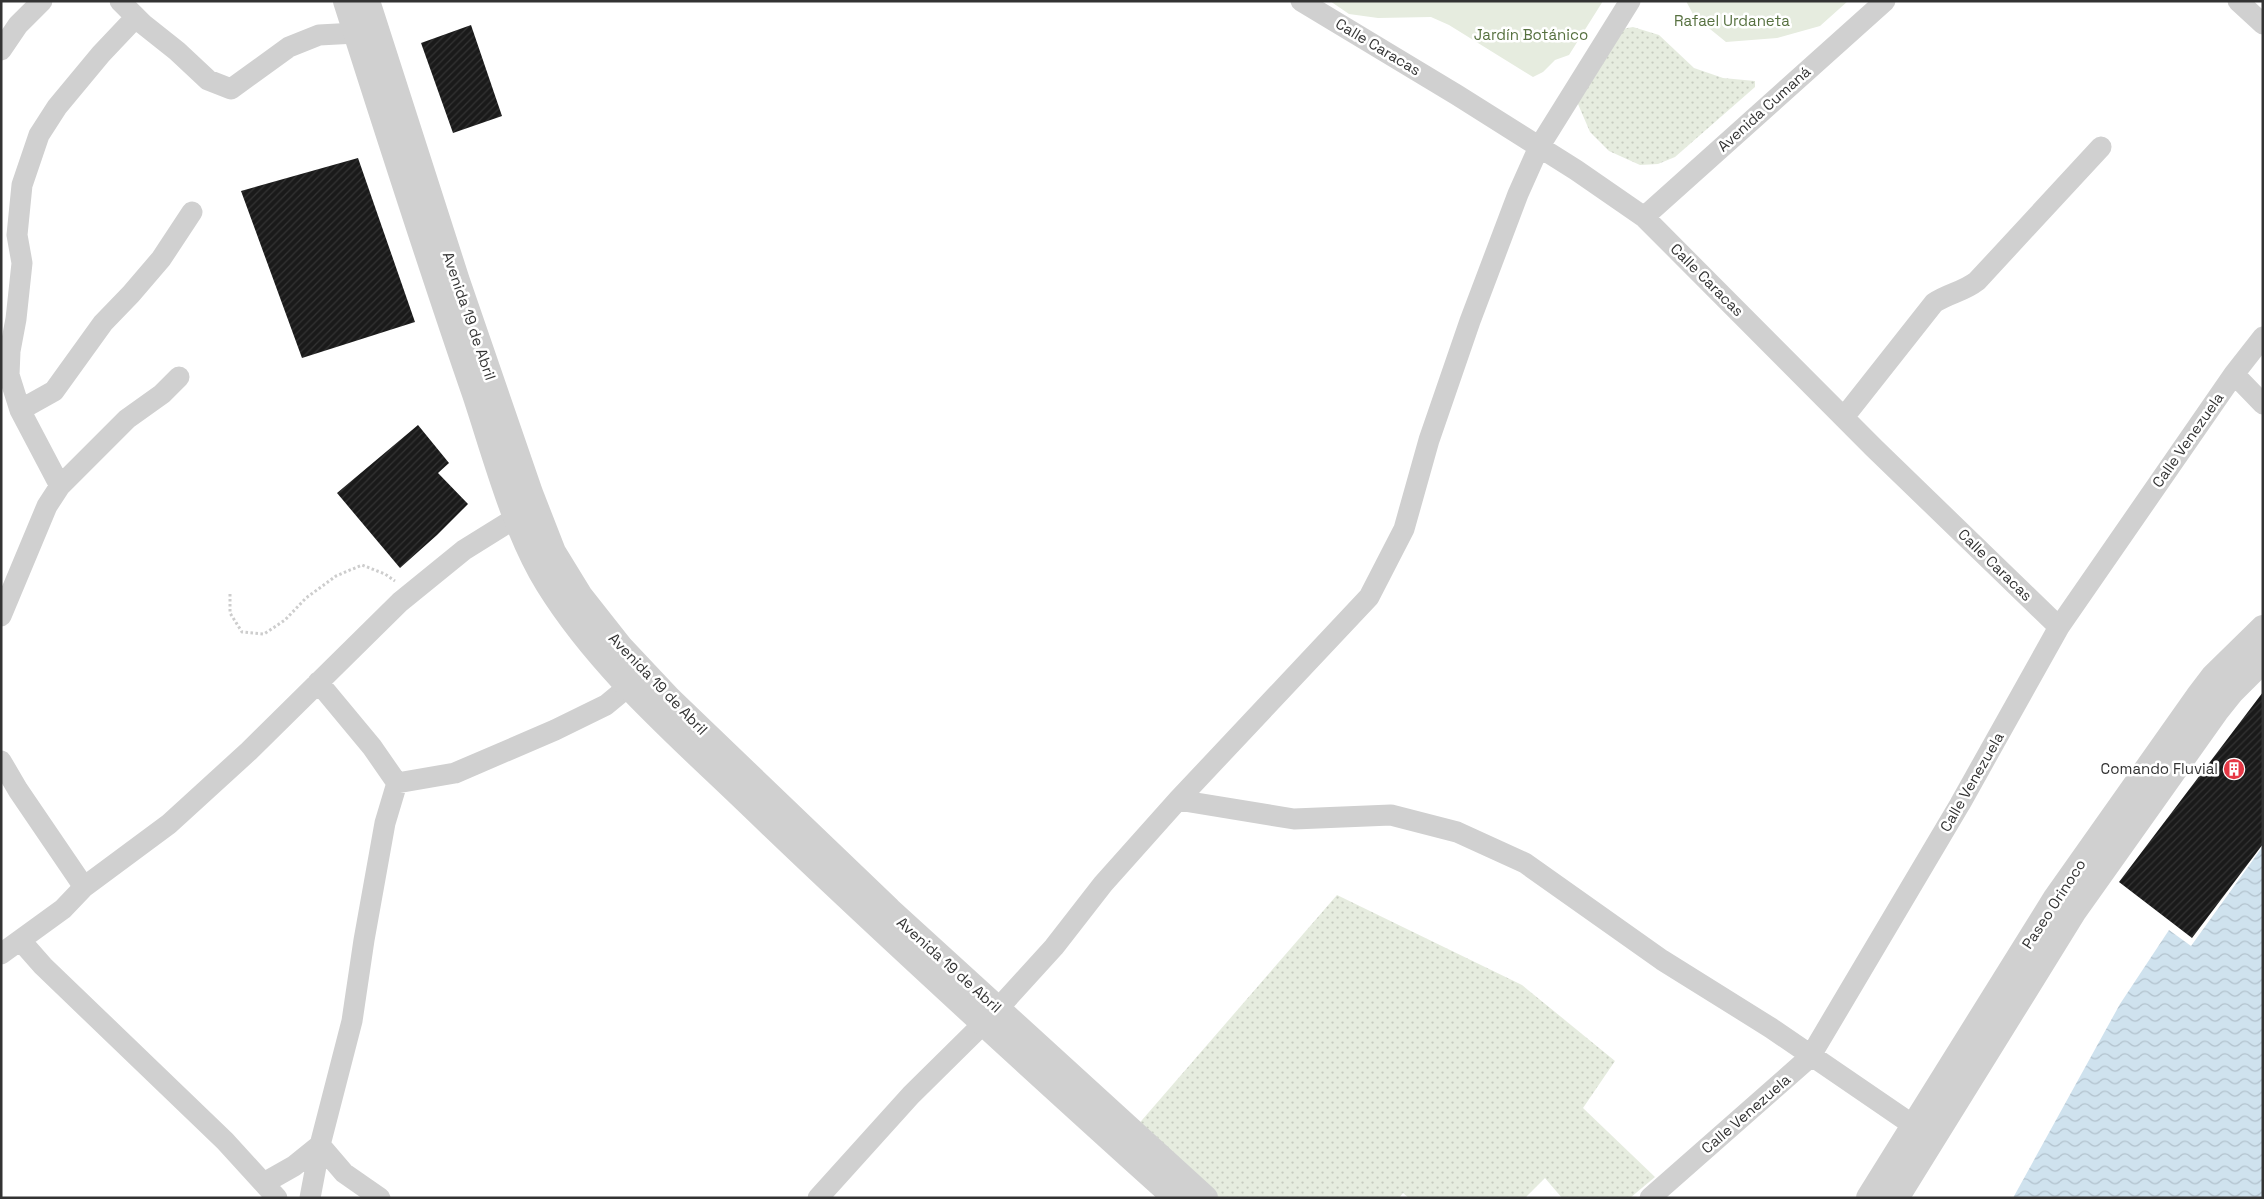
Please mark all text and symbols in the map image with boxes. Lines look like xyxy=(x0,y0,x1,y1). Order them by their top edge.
park label: Rafael Urdaneta xyxy=(1674,11,1790,30)
street label: Calle Caracas xyxy=(1332,14,1424,79)
park label: Jardín Botánico xyxy=(1474,25,1588,44)
street label: Avenida Cumaná xyxy=(1713,62,1815,156)
street label: Calle Caracas xyxy=(1667,239,1748,320)
street label: Avenida 19 de Abril xyxy=(439,249,500,383)
street label: Calle Venezuela xyxy=(2148,388,2228,491)
street label: Calle Caracas xyxy=(1954,525,2036,605)
street label: Avenida 19 de Abril xyxy=(605,629,712,739)
street label: Calle Venezuela xyxy=(1935,728,2008,835)
building icon: Comando Fluvial xyxy=(2222,757,2246,781)
place label: Comando Fluvial xyxy=(2101,759,2218,778)
street label: Paseo Orinoco xyxy=(2017,855,2090,952)
street label: Avenida 19 de Abril xyxy=(893,913,1006,1017)
street label: Calle Venezuela xyxy=(1697,1070,1794,1157)

